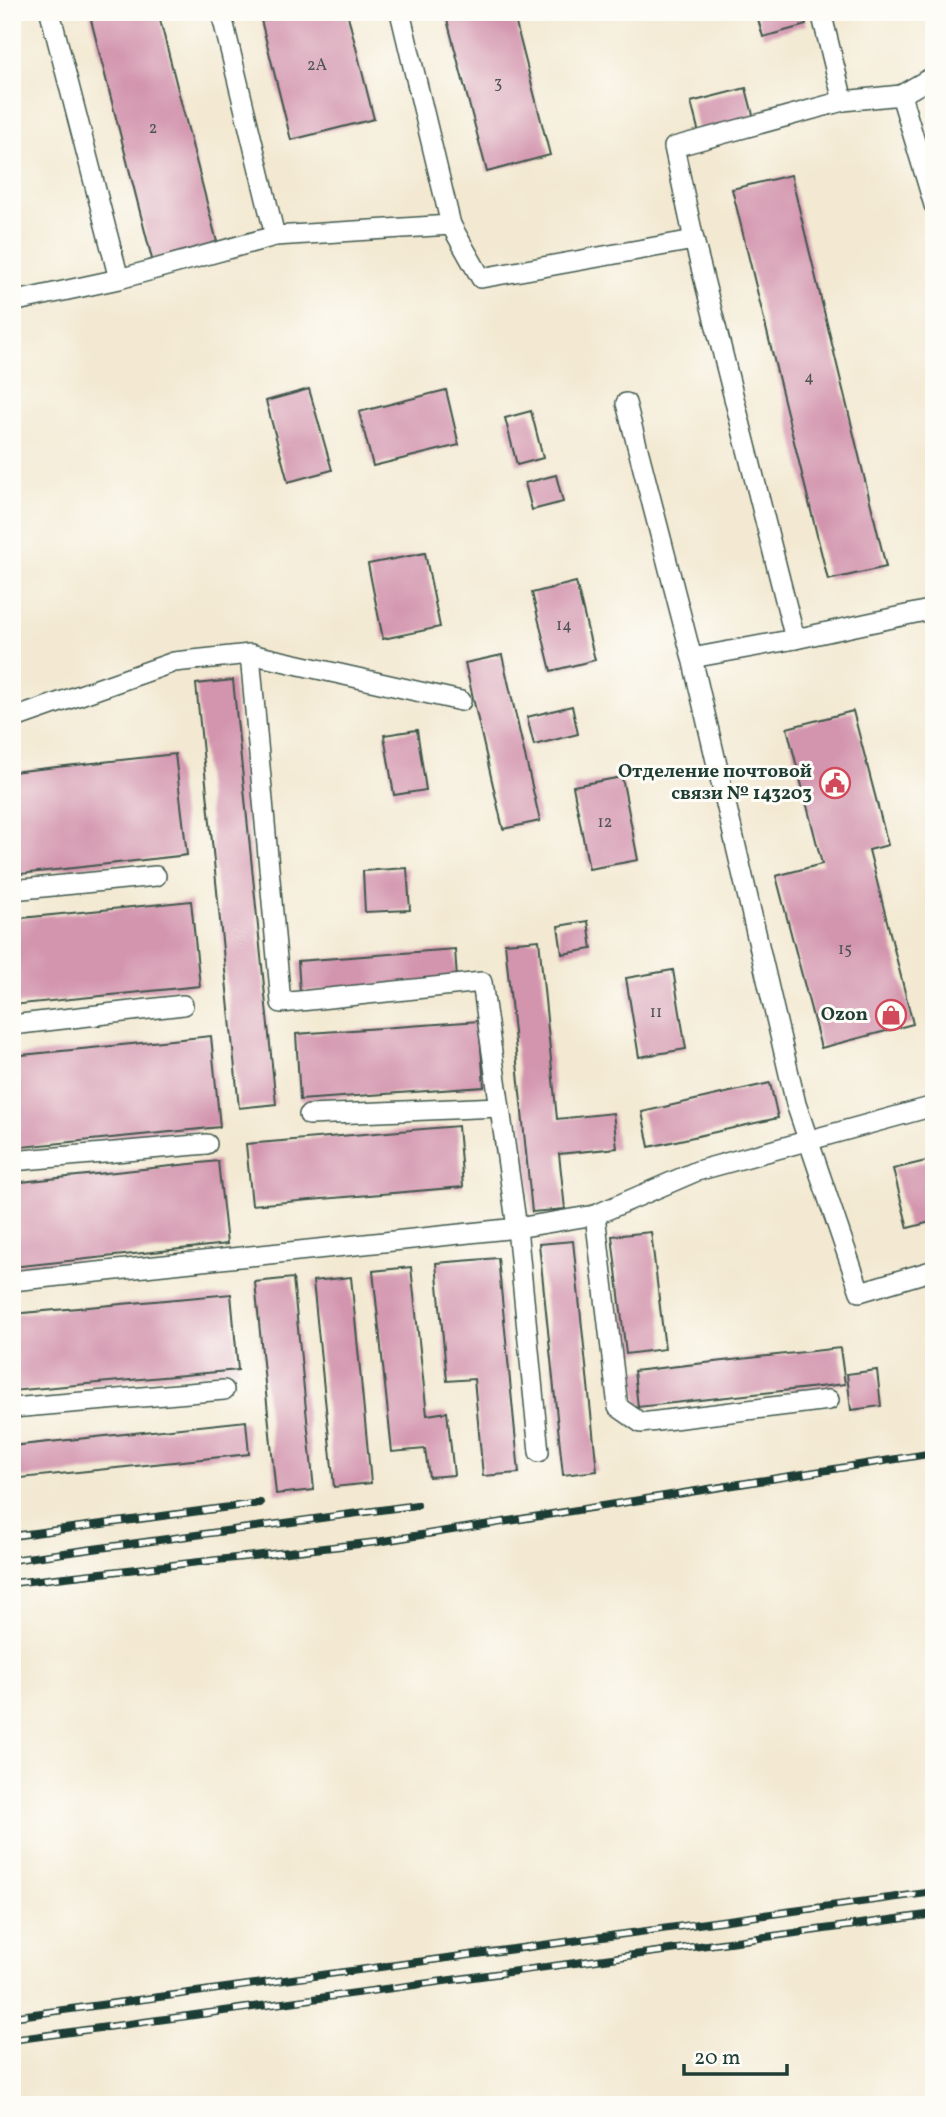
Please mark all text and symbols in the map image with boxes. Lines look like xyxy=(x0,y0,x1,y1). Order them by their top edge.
house number: 2А xyxy=(307,55,327,77)
house number: 3 xyxy=(494,73,502,95)
house number: 2 xyxy=(149,118,157,140)
house number: 4 xyxy=(804,367,814,389)
house number: 14 xyxy=(556,615,572,637)
place label: Отделение почтовой связи № 143203 xyxy=(618,759,812,807)
public building icon: Отделение почтовой связи № 143203 xyxy=(818,766,852,800)
house number: 12 xyxy=(598,812,612,834)
house number: 15 xyxy=(838,939,852,961)
shop icon: Ozon xyxy=(874,998,908,1032)
house number: 11 xyxy=(650,1002,662,1024)
place label: Ozon xyxy=(821,1002,868,1028)
scale bar xyxy=(684,2033,787,2077)
text: 20 m xyxy=(694,2044,740,2073)

